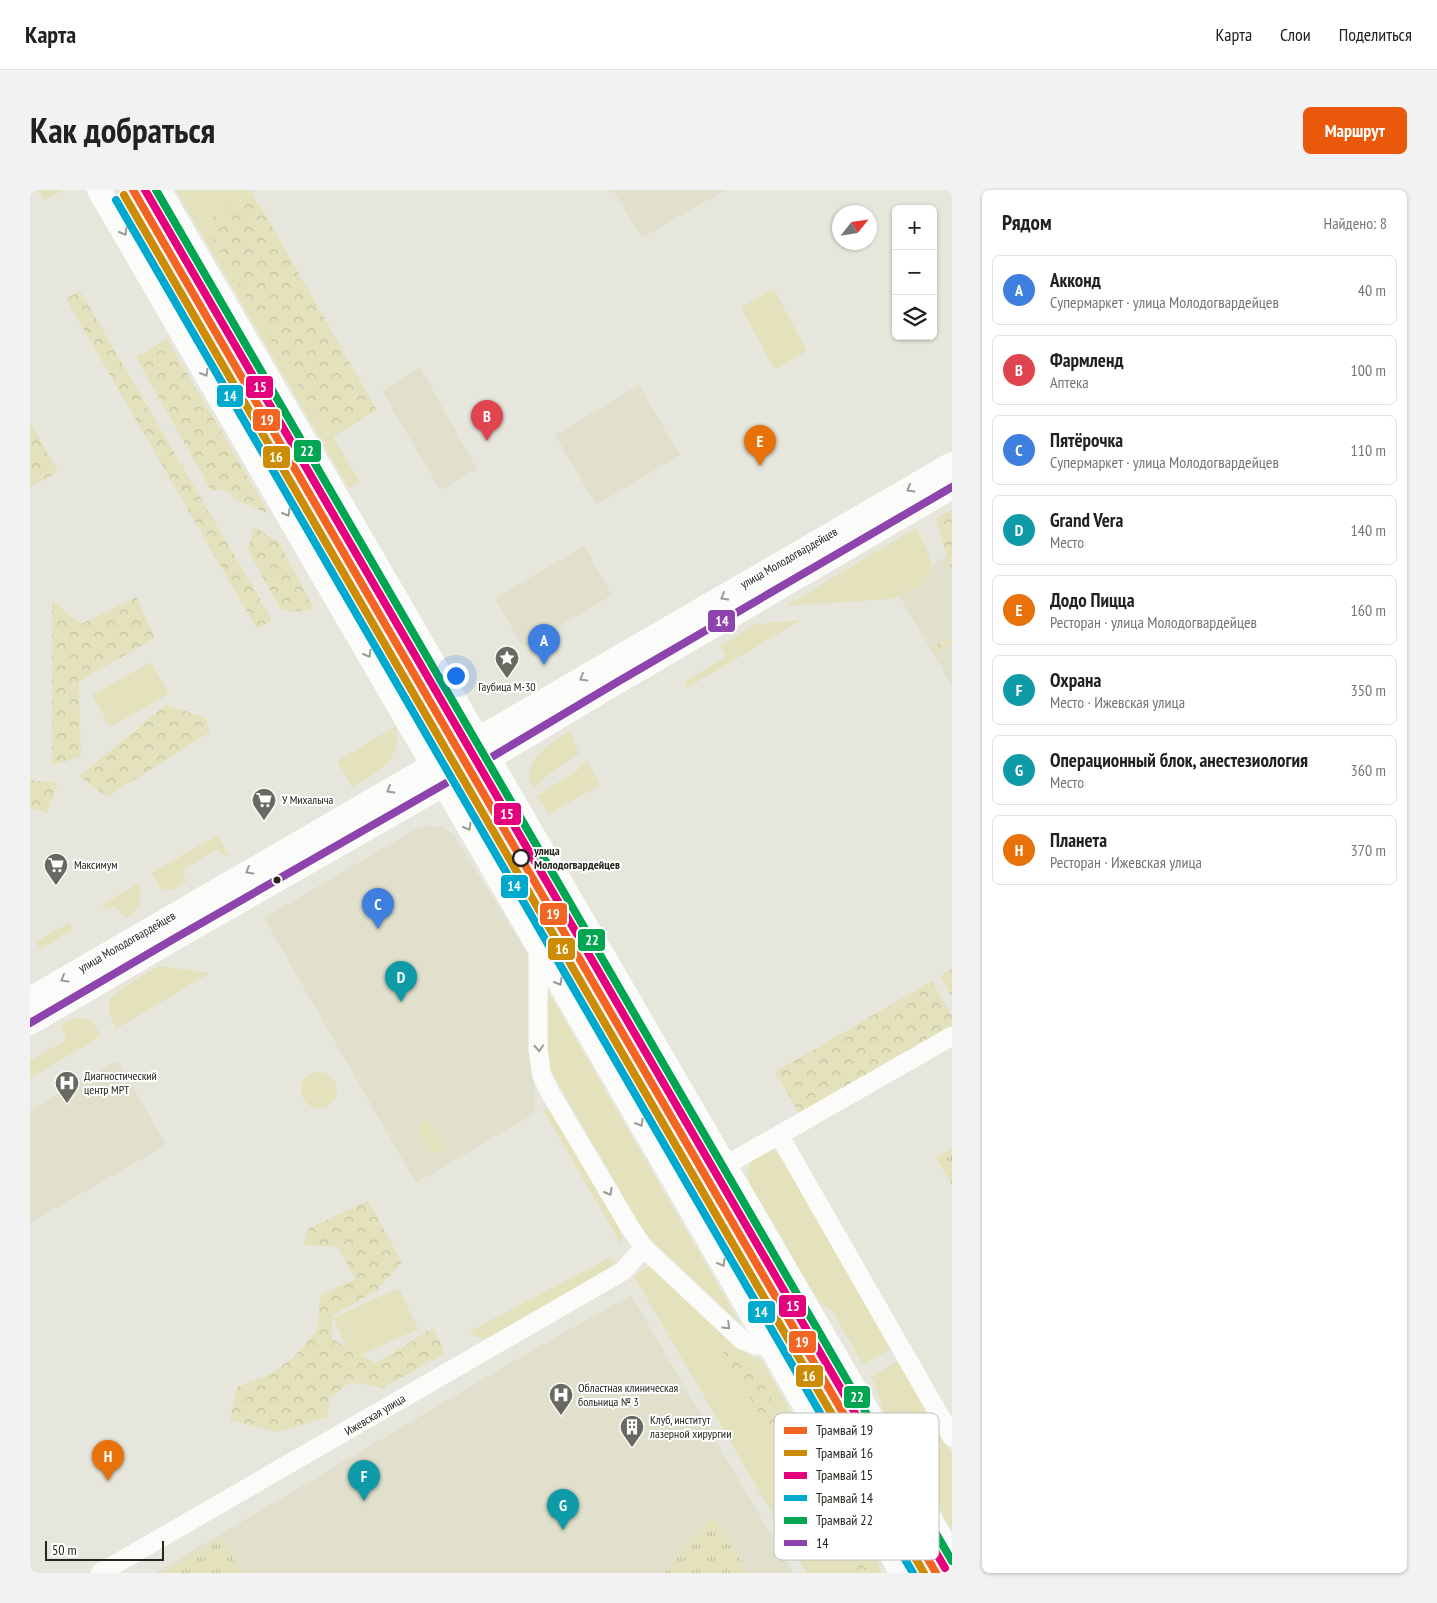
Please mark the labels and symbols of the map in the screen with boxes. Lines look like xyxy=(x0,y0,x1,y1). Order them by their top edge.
north arrow xyxy=(832,205,877,250)
one-way arrow xyxy=(117,227,127,236)
one-way arrow xyxy=(199,367,209,376)
line badge: 15 xyxy=(245,375,274,399)
text: 15 xyxy=(253,378,267,396)
line badge: 14 xyxy=(216,384,244,408)
text: 14 xyxy=(223,387,237,405)
pin: B xyxy=(471,400,503,441)
line badge: 19 xyxy=(252,408,281,432)
text: 19 xyxy=(260,411,274,429)
pin: E xyxy=(744,425,776,466)
line badge: 22 xyxy=(293,439,322,463)
text: 22 xyxy=(300,442,314,460)
line badge: 16 xyxy=(262,445,291,469)
text: 16 xyxy=(269,448,283,466)
one-way arrow xyxy=(906,482,915,492)
one-way arrow xyxy=(280,508,290,517)
street label: улица Молодогвардейцев xyxy=(738,524,840,591)
one-way arrow xyxy=(720,590,729,600)
line badge: 14 xyxy=(707,609,736,633)
text: 14 xyxy=(715,612,729,630)
pin: A xyxy=(528,624,560,665)
place icon: Гаубица М-30 xyxy=(494,645,520,679)
one-way arrow xyxy=(361,649,371,658)
your location xyxy=(443,663,469,689)
one-way arrow xyxy=(579,672,588,682)
place label: Гаубица М-30 xyxy=(478,679,536,694)
one-way arrow xyxy=(387,784,396,794)
supermarket icon: У Михалыча xyxy=(251,787,277,821)
place label: У Михалыча xyxy=(282,792,333,807)
line badge: 15 xyxy=(493,802,522,826)
text: 15 xyxy=(500,805,514,823)
one-way arrow xyxy=(462,821,472,830)
place label: улица Молодогвардейцев xyxy=(533,843,620,872)
marker: улица Молодогвардейцев xyxy=(512,849,530,867)
supermarket icon: Максимум xyxy=(43,852,69,886)
place label: Максимум xyxy=(74,857,118,872)
one-way arrow xyxy=(246,864,255,874)
line badge: 14 xyxy=(500,874,529,899)
unlabelled marker xyxy=(272,875,282,885)
text: 14 xyxy=(507,877,521,895)
pin: C xyxy=(362,888,394,929)
line badge: 19 xyxy=(539,902,568,926)
text: 19 xyxy=(546,905,560,923)
street label: улица Молодогвардейцев xyxy=(76,908,178,975)
line badge: 22 xyxy=(577,928,606,952)
text: 22 xyxy=(585,931,599,949)
line badge: 16 xyxy=(547,937,576,961)
text: 16 xyxy=(555,940,569,958)
pin: D xyxy=(385,961,417,1002)
one-way arrow xyxy=(61,972,70,982)
one-way arrow xyxy=(552,977,562,986)
one-way arrow xyxy=(533,1044,544,1052)
place label: Диагностический центр МРТ xyxy=(84,1068,157,1097)
hospital icon: Диагностический центр МРТ xyxy=(54,1070,80,1104)
one-way arrow xyxy=(634,1117,644,1126)
one-way arrow xyxy=(603,1187,613,1196)
one-way arrow xyxy=(716,1258,726,1267)
line badge: 15 xyxy=(778,1294,807,1318)
text: 15 xyxy=(786,1297,800,1315)
line badge: 14 xyxy=(747,1300,776,1324)
text: 14 xyxy=(754,1303,768,1321)
one-way arrow xyxy=(722,1320,731,1329)
line badge: 19 xyxy=(788,1330,817,1354)
text: 19 xyxy=(795,1333,809,1351)
line badge: 16 xyxy=(795,1364,824,1388)
text: 16 xyxy=(802,1367,816,1385)
place label: Областная клиническая больница № 3 xyxy=(578,1380,678,1409)
hospital icon: Областная клиническая больница № 3 xyxy=(548,1382,574,1416)
line badge: 22 xyxy=(843,1385,871,1409)
text: 22 xyxy=(850,1388,864,1406)
street label: Ижевская улица xyxy=(342,1390,408,1439)
place label: Клуб, институт лазерной хирургии xyxy=(649,1412,731,1441)
legend xyxy=(774,1413,939,1560)
building icon: Клуб, институт лазерной хирургии xyxy=(619,1414,645,1448)
text: Трамвай 19 xyxy=(816,1421,873,1439)
pin: H xyxy=(92,1440,124,1481)
text: Трамвай 16 xyxy=(816,1444,873,1462)
pin: F xyxy=(348,1460,380,1501)
text: Трамвай 15 xyxy=(816,1466,873,1484)
pin: G xyxy=(547,1489,579,1530)
text: Трамвай 14 xyxy=(816,1489,874,1507)
text: Трамвай 22 xyxy=(816,1511,873,1529)
text: 14 xyxy=(816,1534,829,1552)
scale bar xyxy=(45,1538,164,1561)

